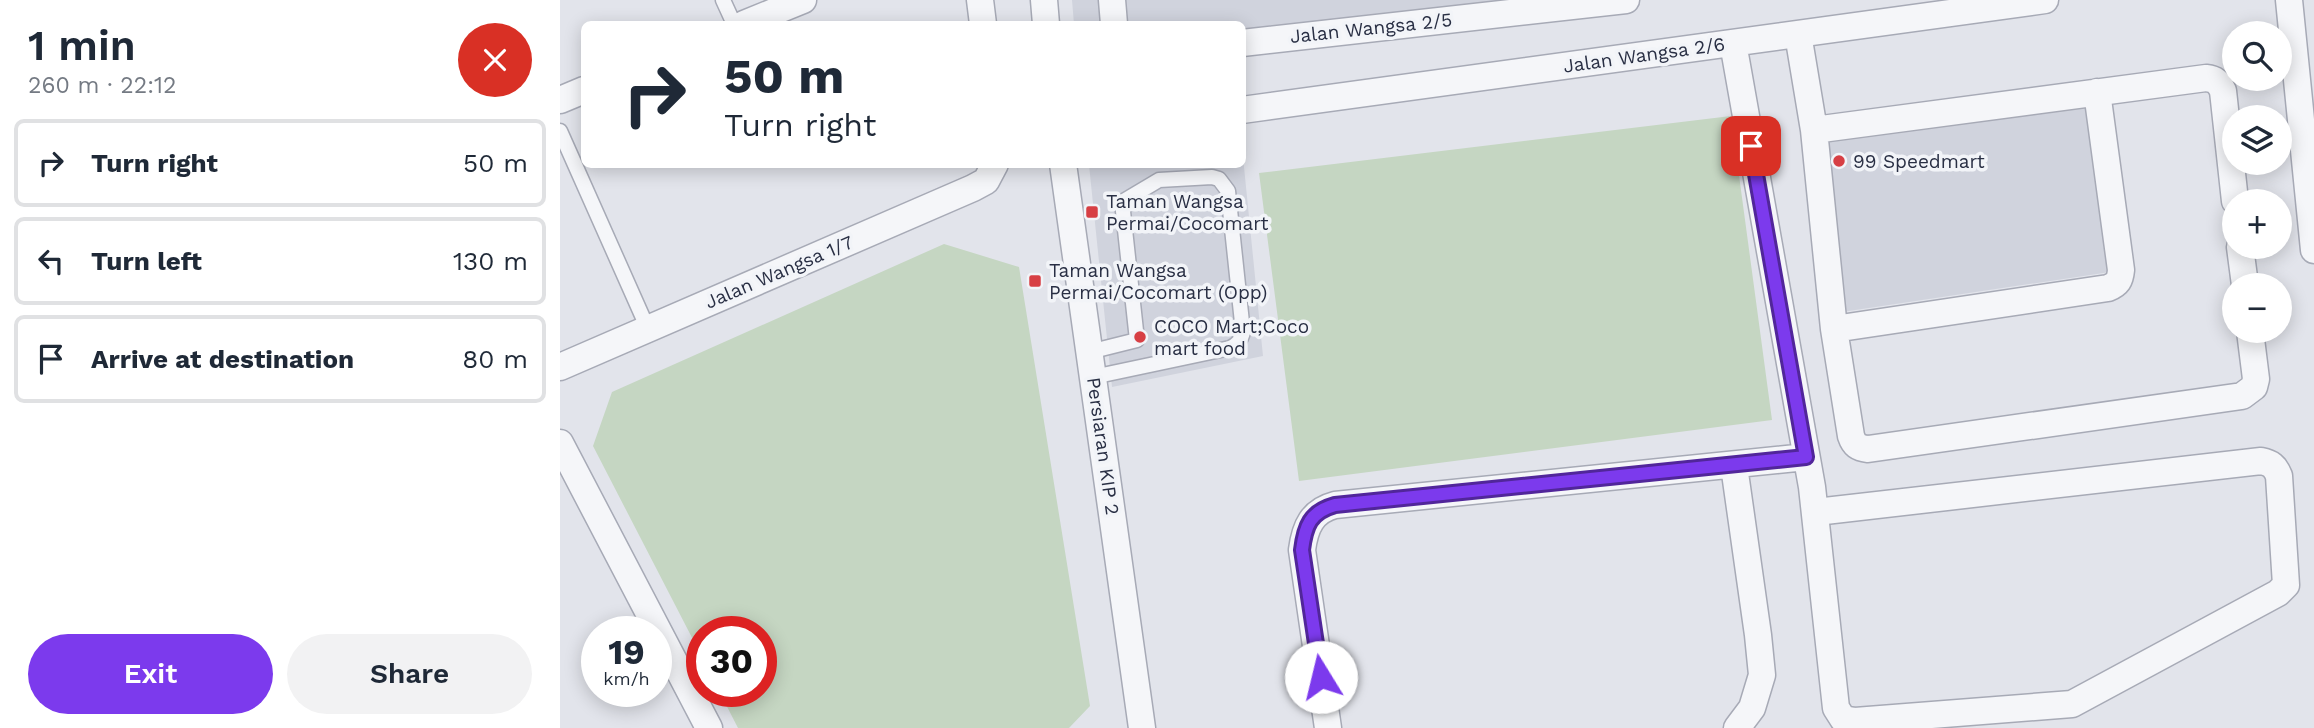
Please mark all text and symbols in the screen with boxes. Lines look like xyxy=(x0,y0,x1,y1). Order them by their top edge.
street label: Jalan Wangsa 2/5 xyxy=(1289,8,1453,48)
text: 1 min xyxy=(28,21,136,70)
map controls xyxy=(2222,21,2292,343)
button: search xyxy=(2222,21,2292,91)
button: close xyxy=(458,23,532,97)
street label: Jalan Wangsa 2/6 xyxy=(1562,32,1726,78)
text: 50 m xyxy=(724,47,844,105)
icon: right xyxy=(609,49,700,140)
text: 260 m · 22:12 xyxy=(28,72,176,99)
button: layers xyxy=(2222,105,2292,175)
text: Turn right xyxy=(724,106,876,144)
pin xyxy=(1721,116,1781,176)
icon: arrive xyxy=(1732,127,1770,165)
icon: right xyxy=(32,144,70,182)
text: Turn right xyxy=(91,148,218,178)
text: 50 m xyxy=(463,148,528,178)
place label: 99 Speedmart xyxy=(1853,150,1985,173)
marker: 99 Speedmart xyxy=(1831,153,1847,169)
button: + xyxy=(2222,189,2292,259)
place label: Taman Wangsa Permai/Cocomart xyxy=(1106,190,1268,235)
marker: Taman Wangsa Permai/Cocomart xyxy=(1084,204,1100,220)
street label: Jalan Wangsa 1/7 xyxy=(702,230,856,314)
icon: left xyxy=(32,242,70,280)
text: Turn left xyxy=(91,246,202,276)
text: 130 m xyxy=(453,246,528,276)
place label: Taman Wangsa Permai/Cocomart (Opp) xyxy=(1049,259,1267,304)
marker: Taman Wangsa Permai/Cocomart (Opp) xyxy=(1027,273,1043,289)
button: − xyxy=(2222,273,2292,343)
place label: COCO Mart;Coco mart food xyxy=(1154,315,1309,360)
marker: COCO Mart;Coco mart food xyxy=(1132,329,1148,345)
icon: arrive xyxy=(32,340,70,378)
text: Arrive at destination xyxy=(91,344,354,374)
text: 80 m xyxy=(462,344,528,374)
street label: Persiaran KIP 2 xyxy=(1082,376,1124,516)
speed limit sign: 30 xyxy=(686,616,777,707)
text: 19 xyxy=(608,631,645,673)
button: Exit xyxy=(28,634,273,714)
button: Share xyxy=(287,634,532,714)
position arrow xyxy=(1284,640,1358,714)
text: km/h xyxy=(603,668,650,689)

